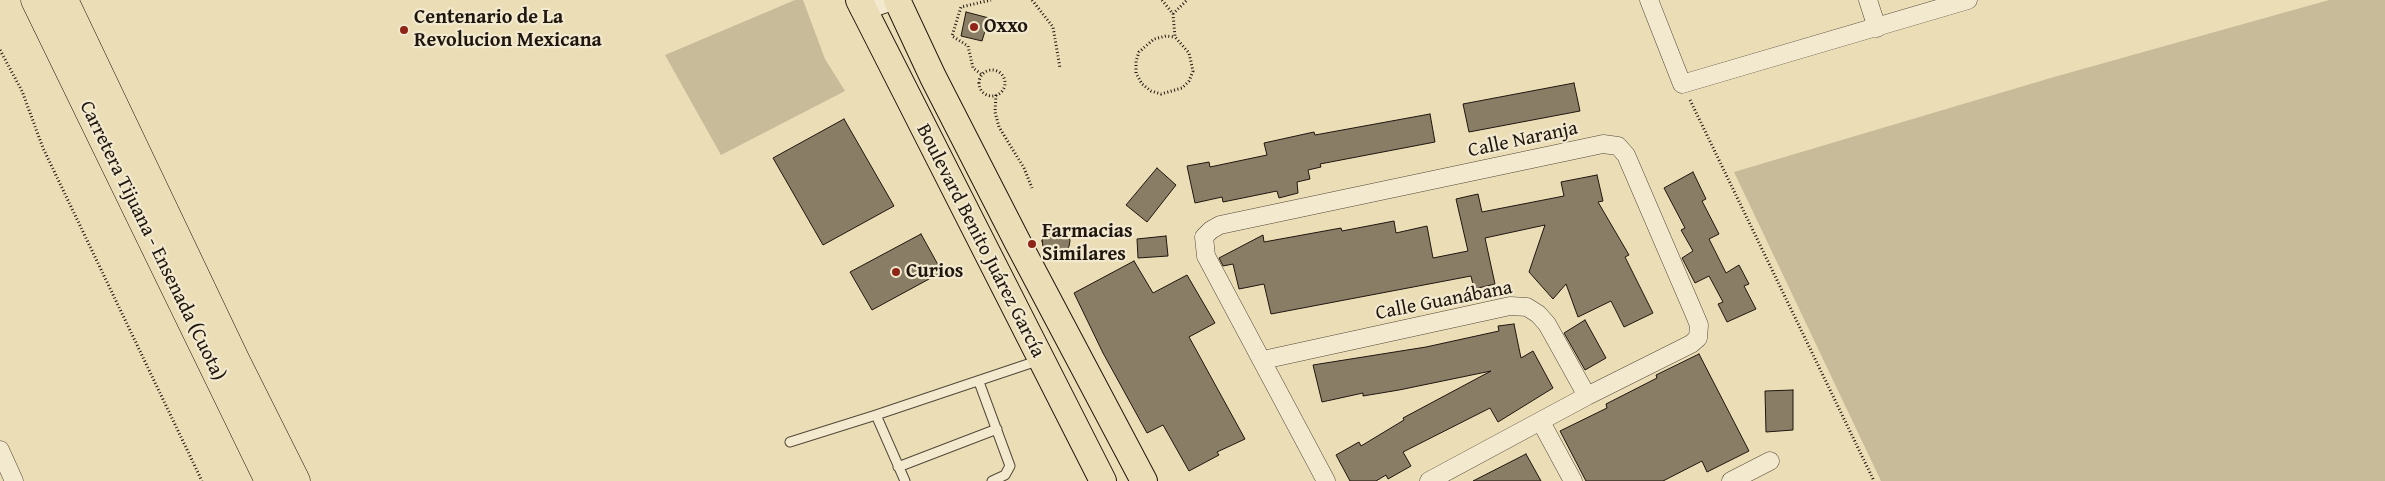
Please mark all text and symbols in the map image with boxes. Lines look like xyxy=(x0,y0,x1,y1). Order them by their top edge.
place label: Centenario de La Revolucion Mexicana xyxy=(414,6,602,53)
place label: Oxxo xyxy=(984,15,1028,39)
marker: Oxxo xyxy=(968,21,980,33)
marker: Centenario de La Revolucion Mexicana xyxy=(398,24,410,36)
street label: Carretera Tijuana - Ensenada (Cuota) xyxy=(74,97,230,385)
street label: Calle Naranja xyxy=(1466,117,1580,163)
street label: Boulevard Benito Juárez García xyxy=(911,120,1049,362)
place label: Farmacias Similares xyxy=(1042,220,1133,267)
marker: Farmacias Similares xyxy=(1026,238,1038,250)
place label: Curios xyxy=(906,260,963,284)
marker: Curios xyxy=(890,266,902,278)
street label: Calle Guanábana xyxy=(1374,276,1514,326)

